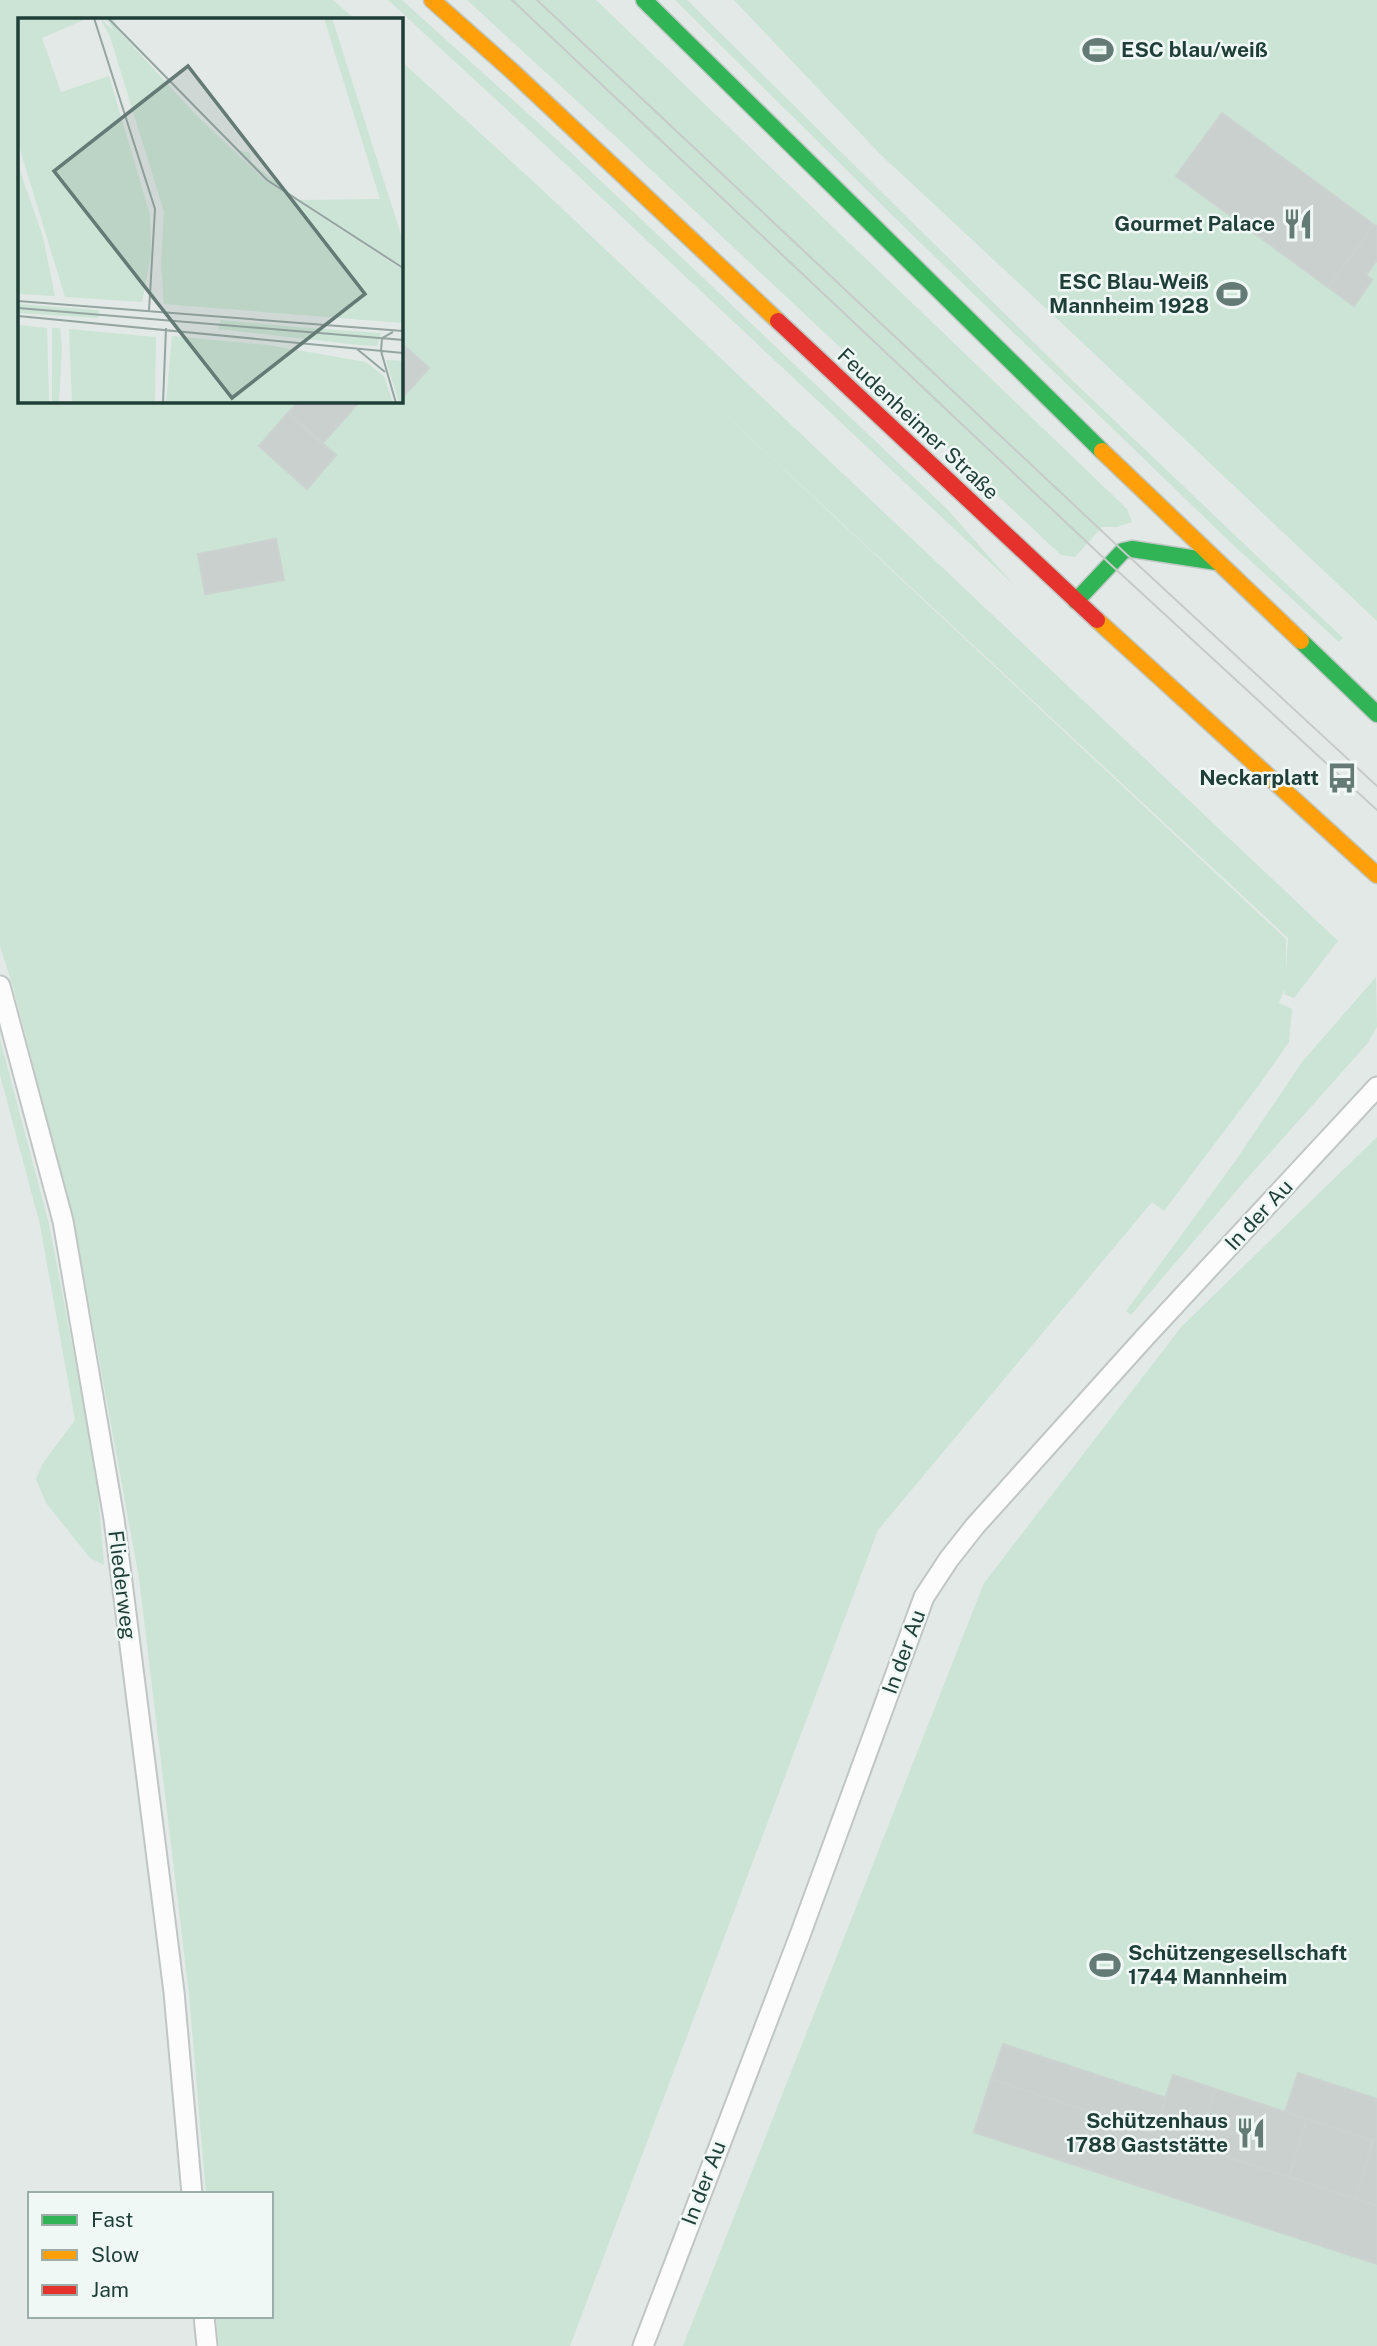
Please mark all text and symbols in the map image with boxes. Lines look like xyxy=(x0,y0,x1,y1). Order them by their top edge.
inset map xyxy=(18,18,402,402)
sports icon: ESC blau/weiß xyxy=(1081,33,1115,67)
place label: ESC blau/weiß xyxy=(1121,37,1268,62)
restaurant icon: Gourmet Palace xyxy=(1281,207,1315,241)
place label: Gourmet Palace xyxy=(1114,211,1275,236)
place label: ESC Blau-Weiß Mannheim 1928 xyxy=(1049,269,1209,318)
sports icon: ESC Blau-Weiß Mannheim 1928 xyxy=(1215,277,1249,311)
street label: Feudenheimer Straße xyxy=(833,343,1004,505)
bus stop icon: Neckarplatt xyxy=(1325,761,1359,795)
place label: Neckarplatt xyxy=(1199,765,1319,790)
street label: In der Au xyxy=(1220,1174,1298,1255)
street label: Fliederweg xyxy=(103,1529,142,1641)
street label: In der Au xyxy=(877,1606,930,1697)
place label: Schützengesellschaft 1744 Mannheim xyxy=(1128,1940,1347,1989)
sports icon: Schützengesellschaft 1744 Mannheim xyxy=(1088,1948,1122,1982)
place label: Schützenhaus 1788 Gaststätte xyxy=(1066,2108,1228,2157)
restaurant icon: Schützenhaus 1788 Gaststätte xyxy=(1234,2116,1268,2150)
street label: In der Au xyxy=(676,2137,731,2228)
legend xyxy=(28,2192,273,2318)
text: Fast xyxy=(91,2207,133,2232)
text: Slow xyxy=(91,2242,139,2267)
text: Jam xyxy=(91,2277,129,2302)

